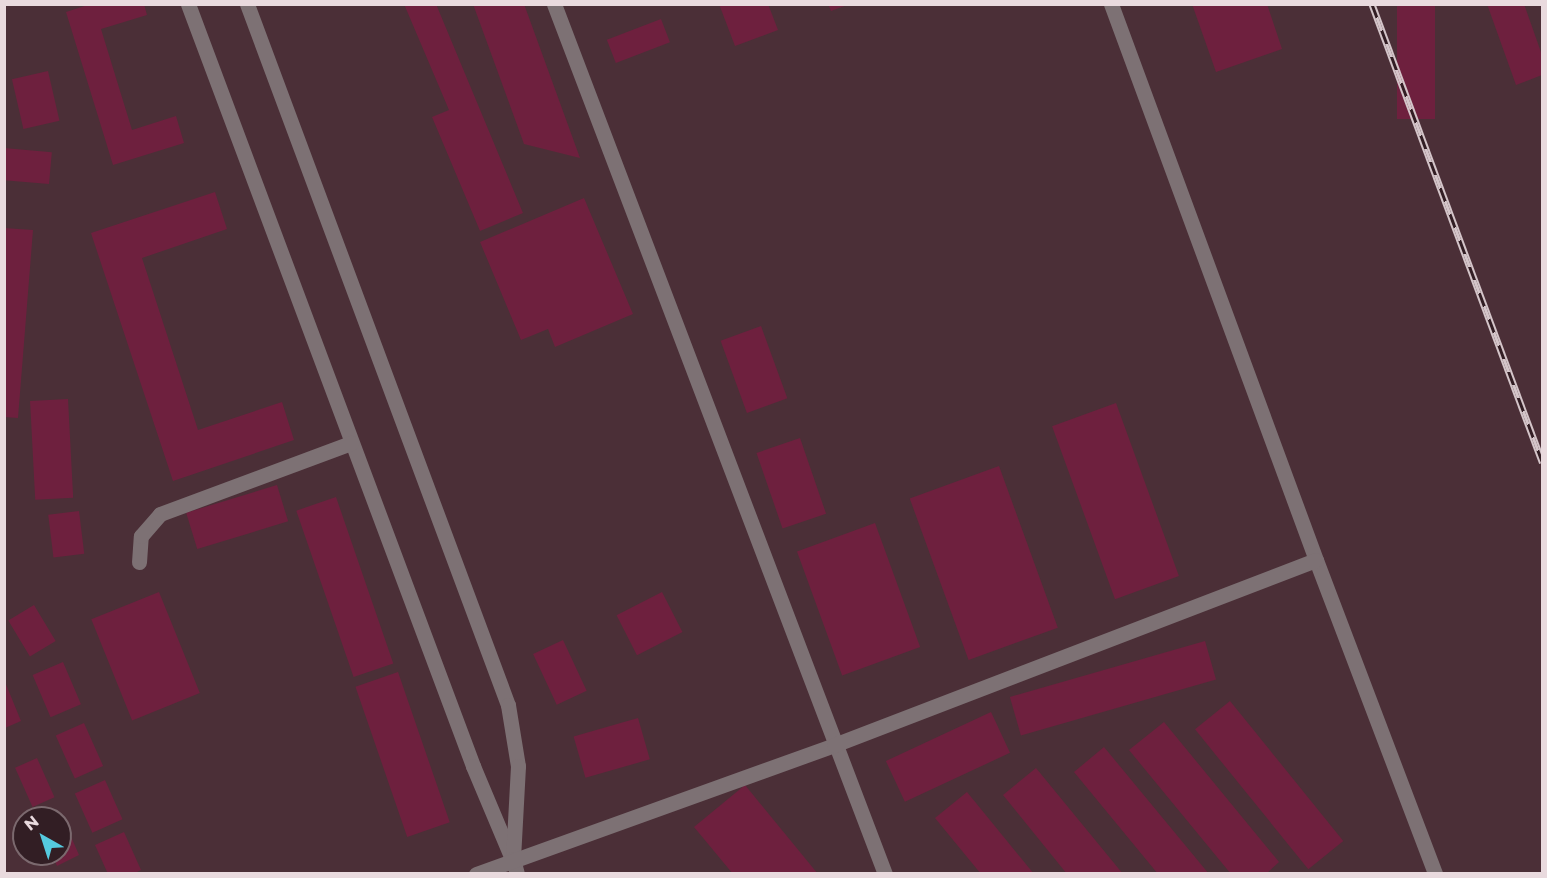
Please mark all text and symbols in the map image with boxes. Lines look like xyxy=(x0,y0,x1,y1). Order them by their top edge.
north arrow xyxy=(12,806,72,866)
text: N xyxy=(21,812,43,835)

